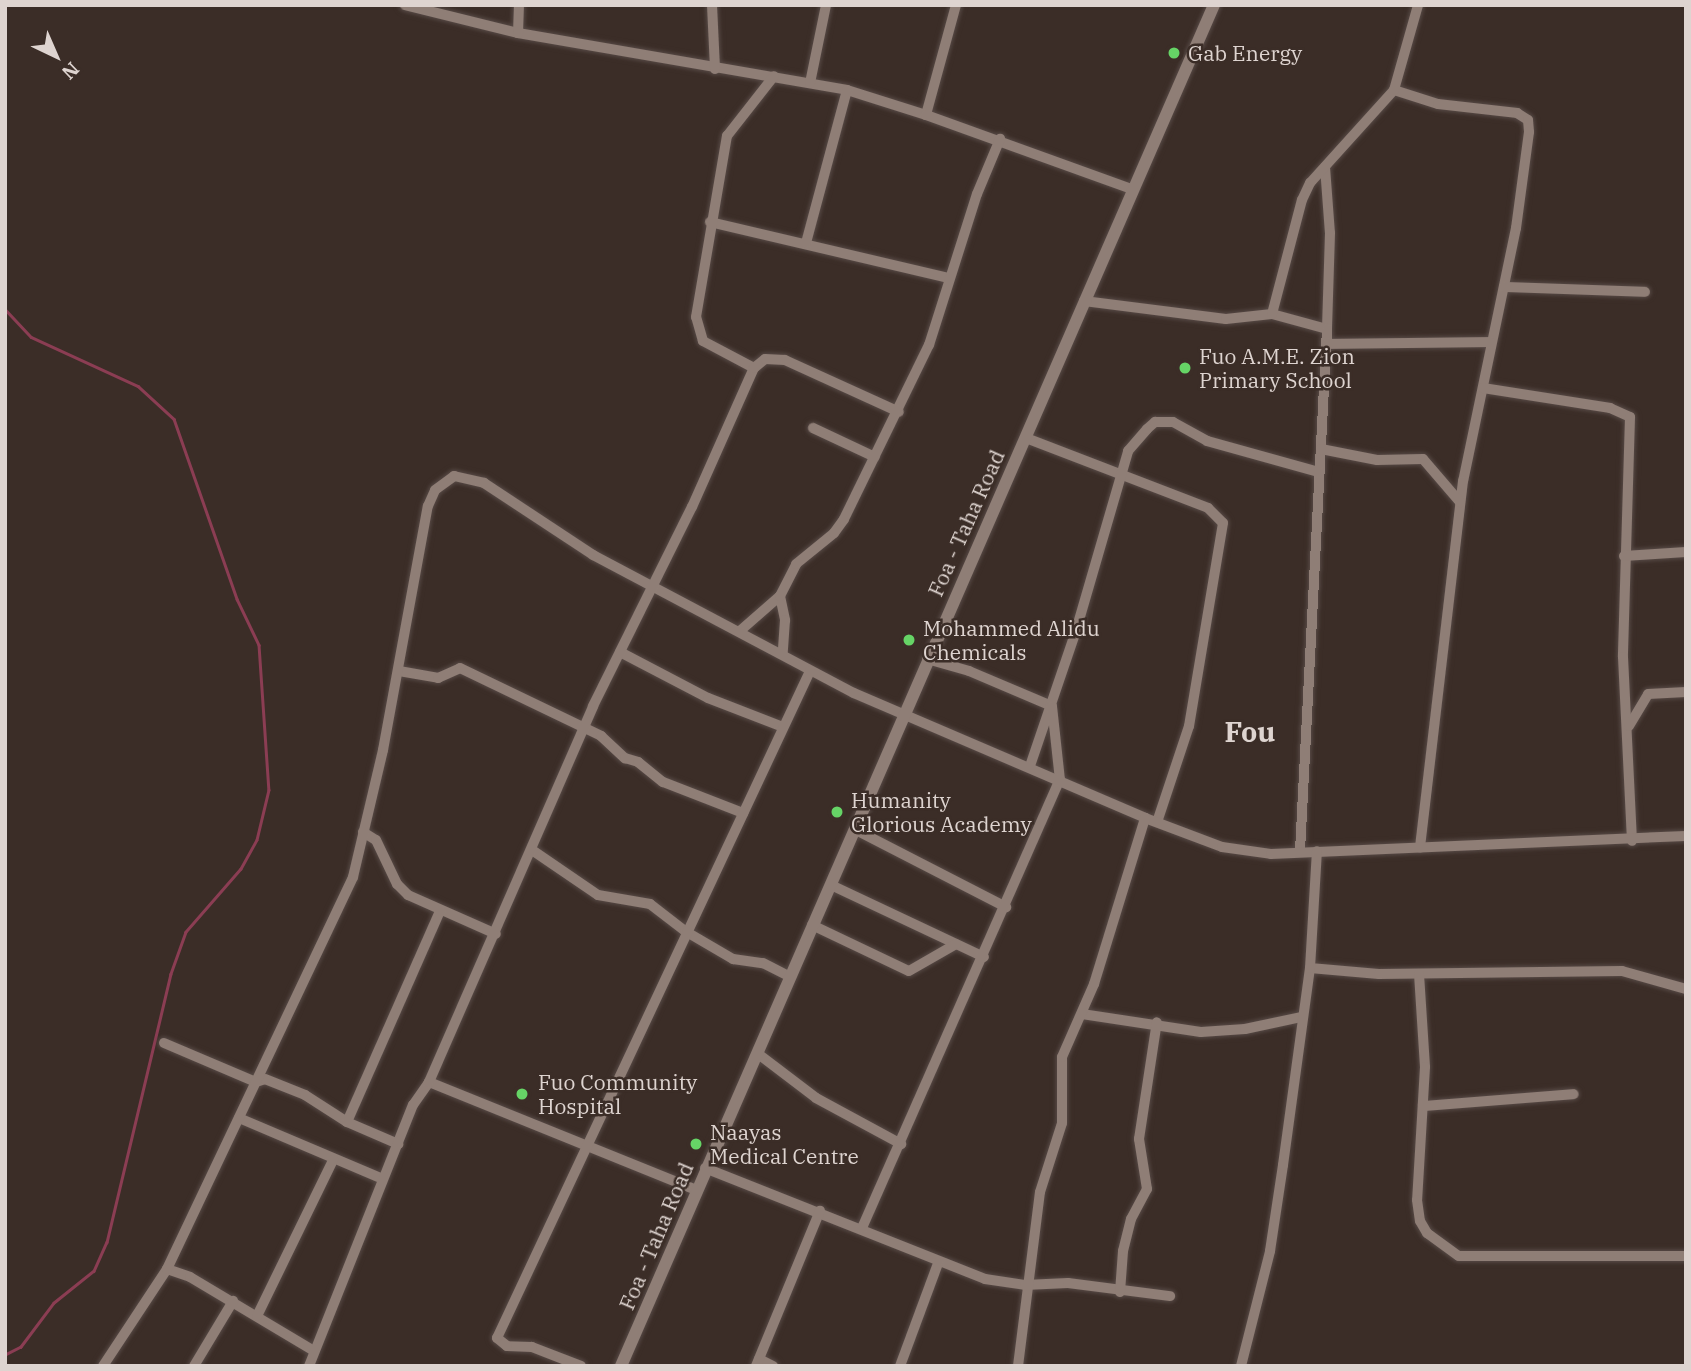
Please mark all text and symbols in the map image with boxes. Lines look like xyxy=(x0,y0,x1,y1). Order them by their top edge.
north arrow xyxy=(21,21,91,91)
place label: Gab Energy xyxy=(1188,40,1302,66)
marker: Gab Energy xyxy=(1166,45,1182,61)
text: N xyxy=(57,57,84,85)
place label: Fuo A.M.E. Zion Primary School xyxy=(1199,343,1355,393)
marker: Fuo A.M.E. Zion Primary School xyxy=(1177,360,1193,376)
street label: Foa - Taha Road xyxy=(922,446,1010,600)
place label: Mohammed Alidu Chemicals xyxy=(923,615,1100,665)
marker: Mohammed Alidu Chemicals xyxy=(901,632,917,648)
district label: Fou xyxy=(1225,715,1275,749)
place label: Humanity Glorious Academy xyxy=(851,787,1032,837)
marker: Humanity Glorious Academy xyxy=(829,804,845,820)
place label: Fuo Community Hospital xyxy=(538,1069,697,1119)
marker: Fuo Community Hospital xyxy=(512,1084,532,1104)
place label: Naayas Medical Centre xyxy=(710,1119,859,1169)
marker: Naayas Medical Centre xyxy=(688,1136,704,1152)
street label: Foa - Taha Road xyxy=(614,1159,698,1313)

